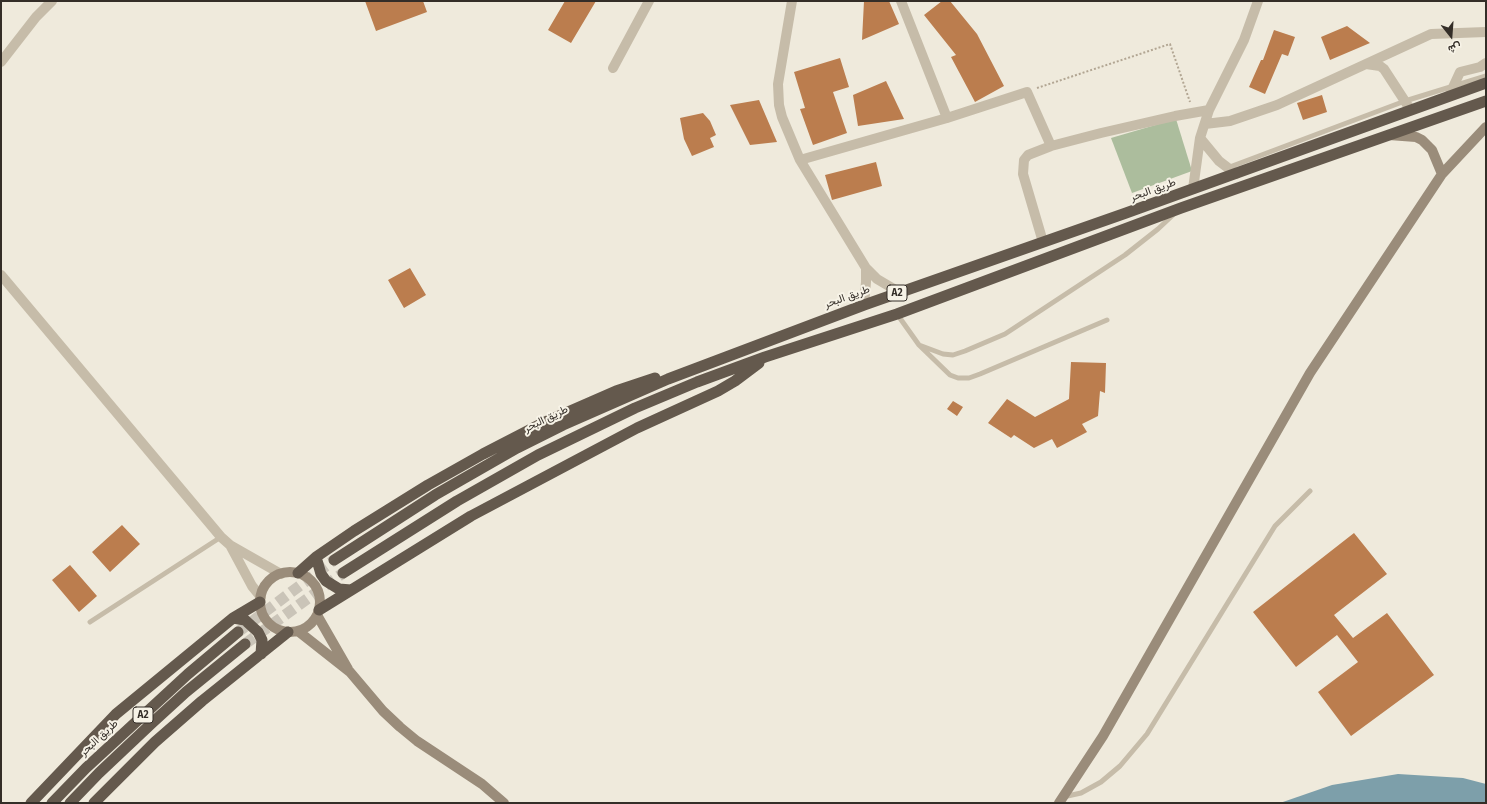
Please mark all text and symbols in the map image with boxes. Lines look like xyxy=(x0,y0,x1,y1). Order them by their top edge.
north arrow xyxy=(1431,16,1471,56)
text: ش xyxy=(1446,40,1463,56)
street label: طريق البحر xyxy=(1128,176,1178,204)
street label: طريق البحر xyxy=(822,283,872,311)
road number: A2 xyxy=(887,285,907,301)
street label: طريق البحر xyxy=(522,403,570,435)
road number: A2 xyxy=(133,707,153,723)
street label: طريق البحر xyxy=(77,717,121,759)

